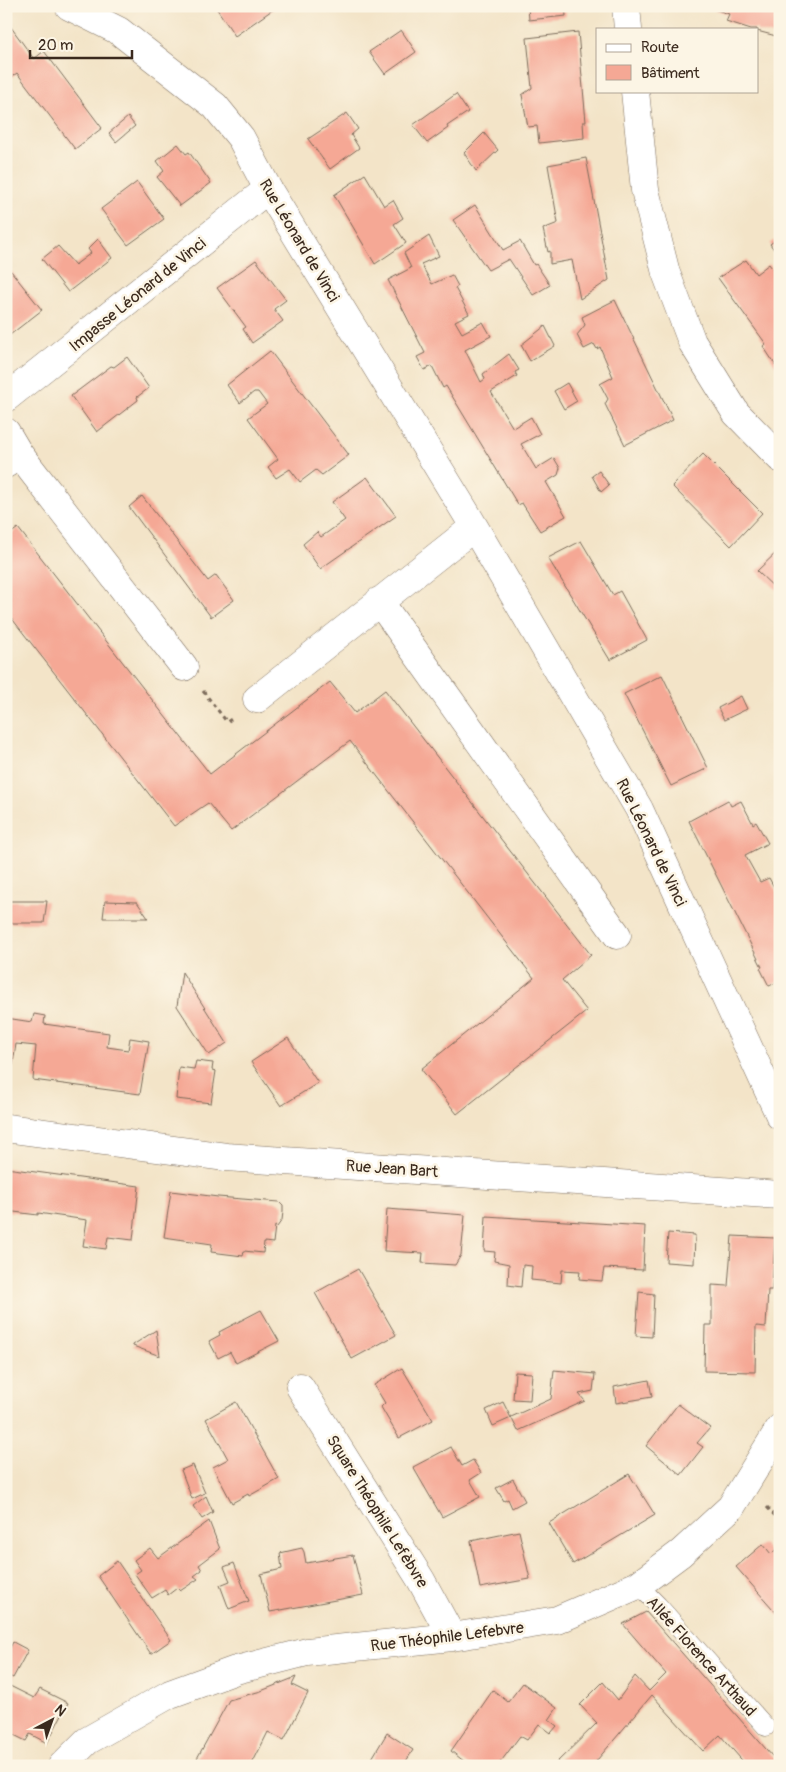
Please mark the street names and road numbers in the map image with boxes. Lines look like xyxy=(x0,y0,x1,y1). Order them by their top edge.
street label: Rue Léonard de Vinci xyxy=(255,176,344,306)
street label: Impasse Léonard de Vinci xyxy=(65,233,210,356)
street label: Rue Léonard de Vinci xyxy=(612,775,691,910)
street label: Rue Jean Bart xyxy=(345,1156,439,1182)
street label: Square Théophile Lefèbvre xyxy=(322,1432,432,1592)
street label: Allée Florence Arthaud xyxy=(642,1593,760,1721)
street label: Rue Théophile Lefebvre xyxy=(369,1618,525,1656)

